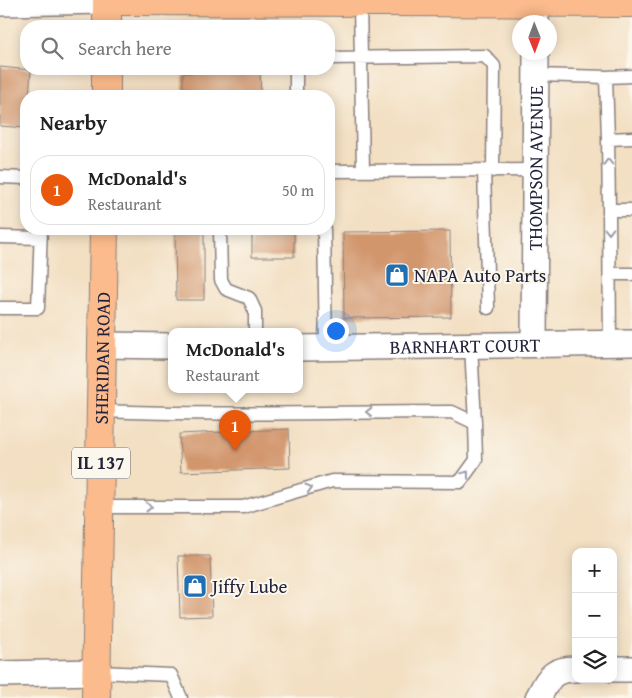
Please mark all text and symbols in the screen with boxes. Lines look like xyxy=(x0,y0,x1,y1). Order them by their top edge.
north arrow xyxy=(512,15,557,60)
search box xyxy=(20,20,335,75)
icon: search xyxy=(38,34,66,62)
text: Search here xyxy=(78,34,172,62)
street label: THOMPSON AVENUE xyxy=(521,85,550,250)
text: Nearby xyxy=(40,107,107,138)
one-way arrow xyxy=(603,158,613,166)
text: McDonald's xyxy=(88,164,187,192)
text: 1 xyxy=(53,178,61,202)
text: 50 m xyxy=(282,178,314,202)
text: Restaurant xyxy=(88,192,162,216)
one-way arrow xyxy=(604,227,615,235)
place label: NAPA Auto Parts xyxy=(414,261,546,289)
shop icon: NAPA Auto Parts xyxy=(384,262,410,288)
street label: SHERIDAN ROAD xyxy=(87,292,117,425)
your location xyxy=(323,318,349,344)
popup xyxy=(168,328,303,393)
street label: BARNHART COURT xyxy=(389,330,541,361)
text: McDonald's xyxy=(186,335,285,363)
text: Restaurant xyxy=(186,363,260,387)
one-way arrow xyxy=(365,407,373,417)
pin: 1 xyxy=(219,410,251,451)
road number: IL 137 xyxy=(72,448,130,478)
one-way arrow xyxy=(460,470,469,480)
one-way arrow xyxy=(304,484,312,494)
one-way arrow xyxy=(146,502,153,512)
map controls xyxy=(572,548,617,683)
button: + xyxy=(572,548,617,593)
place label: Jiffy Lube xyxy=(210,572,288,600)
shop icon: Jiffy Lube xyxy=(182,573,208,599)
button: − xyxy=(572,593,617,638)
button: layers xyxy=(572,638,617,683)

